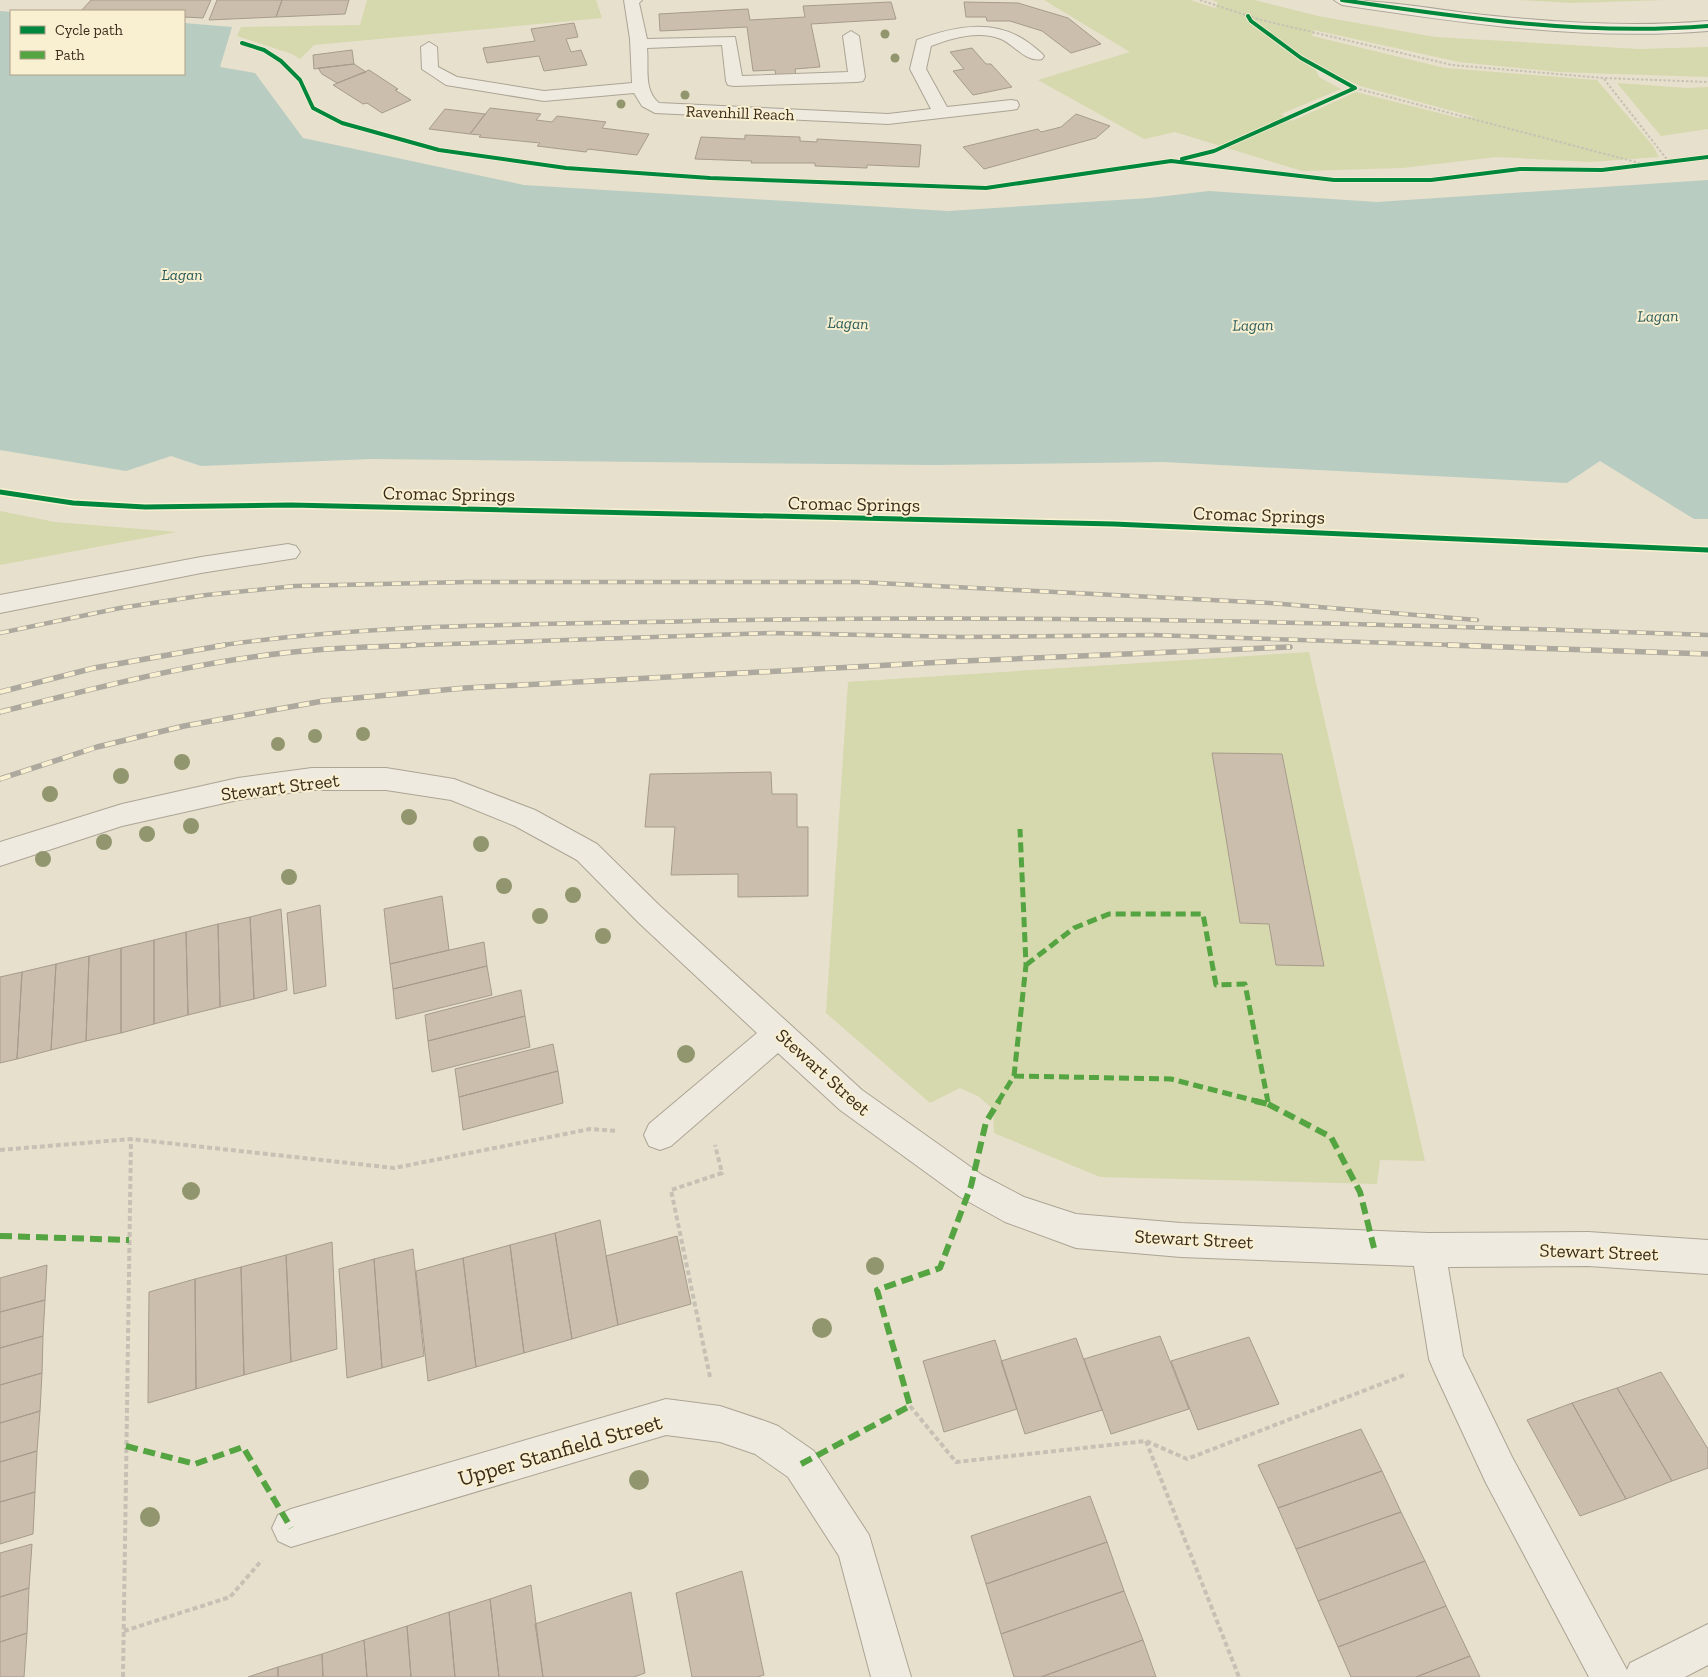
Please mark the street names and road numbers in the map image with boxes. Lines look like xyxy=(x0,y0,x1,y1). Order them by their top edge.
street label: Ravenhill Reach xyxy=(685,102,795,124)
street label: Cromac Springs xyxy=(383,481,515,507)
street label: Cromac Springs xyxy=(788,491,920,517)
street label: Cromac Springs xyxy=(1193,501,1325,529)
street label: Stewart Street xyxy=(220,768,340,806)
street label: Stewart Street xyxy=(771,1024,875,1120)
street label: Stewart Street xyxy=(1134,1224,1254,1254)
street label: Stewart Street xyxy=(1539,1238,1659,1266)
street label: Upper Stanfield Street xyxy=(455,1408,666,1492)

